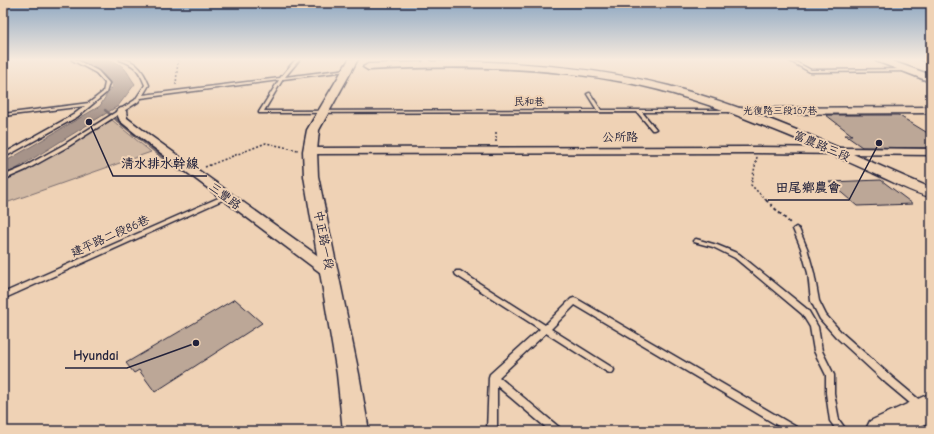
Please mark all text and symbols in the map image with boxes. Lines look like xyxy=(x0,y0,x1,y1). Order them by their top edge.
street label: 民和巷 xyxy=(514,96,545,108)
street label: 光復路三段167巷 xyxy=(743,105,818,117)
street label: 富農路三段 xyxy=(792,128,852,164)
street label: 公所路 xyxy=(602,130,638,144)
callout: 清水排水幹線 xyxy=(113,151,207,176)
text: 清水排水幹線 xyxy=(121,156,199,171)
callout: 田尾鄉農會 xyxy=(768,175,849,200)
street label: 三豐路 xyxy=(206,180,244,212)
text: 田尾鄉農會 xyxy=(775,180,841,195)
street label: 中正路一段 xyxy=(311,209,337,271)
street label: 建平路二段86巷 xyxy=(68,212,152,260)
callout: Hyundai xyxy=(65,343,127,368)
text: Hyundai xyxy=(73,348,119,363)

